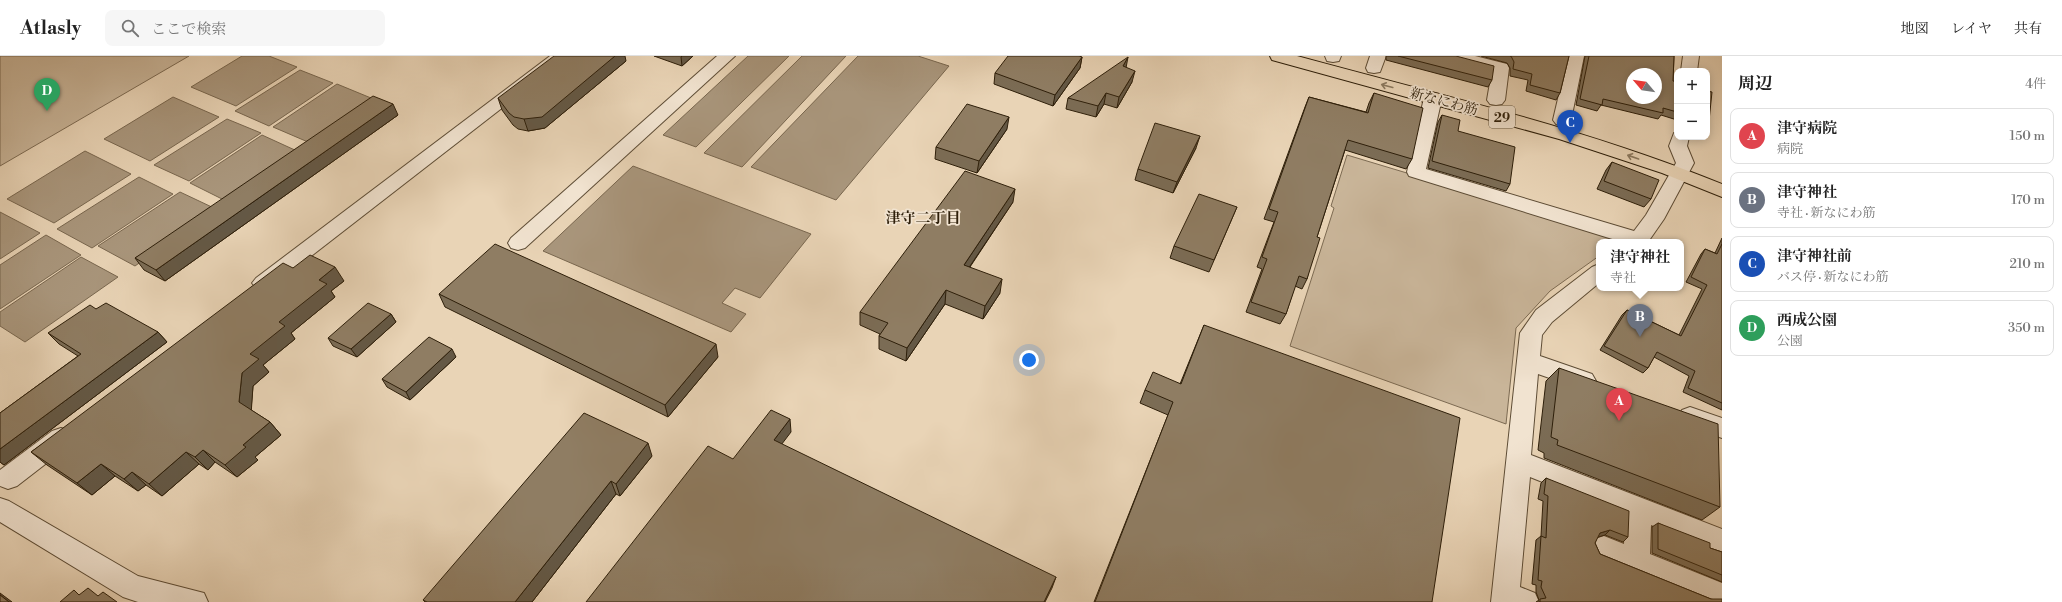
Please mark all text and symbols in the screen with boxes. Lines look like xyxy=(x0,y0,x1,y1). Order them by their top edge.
search box xyxy=(105,10,385,46)
text: Atlasly xyxy=(20,16,81,40)
icon: search xyxy=(119,17,141,39)
text: ここで検索 xyxy=(151,20,226,39)
text: 地図 xyxy=(1901,20,1929,38)
text: レイヤ xyxy=(1951,20,1992,38)
text: 共有 xyxy=(2014,20,2042,38)
north arrow xyxy=(1626,68,1662,104)
map controls xyxy=(1674,68,1710,140)
button: + xyxy=(1674,68,1710,104)
text: 周辺 xyxy=(1738,73,1772,95)
text: 4件 xyxy=(2025,76,2046,92)
pin: D xyxy=(34,78,60,111)
one-way arrow xyxy=(1381,82,1394,89)
street label: 新なにわ筋 xyxy=(1408,84,1480,120)
button: − xyxy=(1674,104,1710,140)
road number: 29 xyxy=(1489,106,1515,128)
pin: C xyxy=(1557,110,1583,143)
text: 津守病院 xyxy=(1777,119,1837,138)
text: A xyxy=(1747,128,1757,144)
text: 150 m xyxy=(2010,128,2045,144)
text: 病院 xyxy=(1777,141,1803,157)
one-way arrow xyxy=(1627,153,1640,160)
text: 津守神社 xyxy=(1777,183,1837,202)
text: B xyxy=(1747,192,1757,208)
text: 170 m xyxy=(2011,192,2045,208)
text: 寺社 · 新なにわ筋 xyxy=(1777,205,1876,221)
district label: 津守二丁目 xyxy=(885,209,961,228)
popup xyxy=(1596,239,1684,291)
text: 津守神社前 xyxy=(1777,247,1852,266)
text: 津守神社 xyxy=(1610,248,1670,267)
text: C xyxy=(1747,256,1757,272)
text: 210 m xyxy=(2010,256,2045,272)
text: バス停 · 新なにわ筋 xyxy=(1777,269,1889,285)
text: 寺社 xyxy=(1610,270,1636,286)
pin: B xyxy=(1627,304,1653,337)
text: 西成公園 xyxy=(1777,311,1837,330)
text: D xyxy=(1747,320,1757,336)
text: 350 m xyxy=(2008,320,2045,336)
text: 公園 xyxy=(1777,333,1803,349)
your location xyxy=(1019,350,1039,370)
pin: A xyxy=(1606,388,1632,421)

